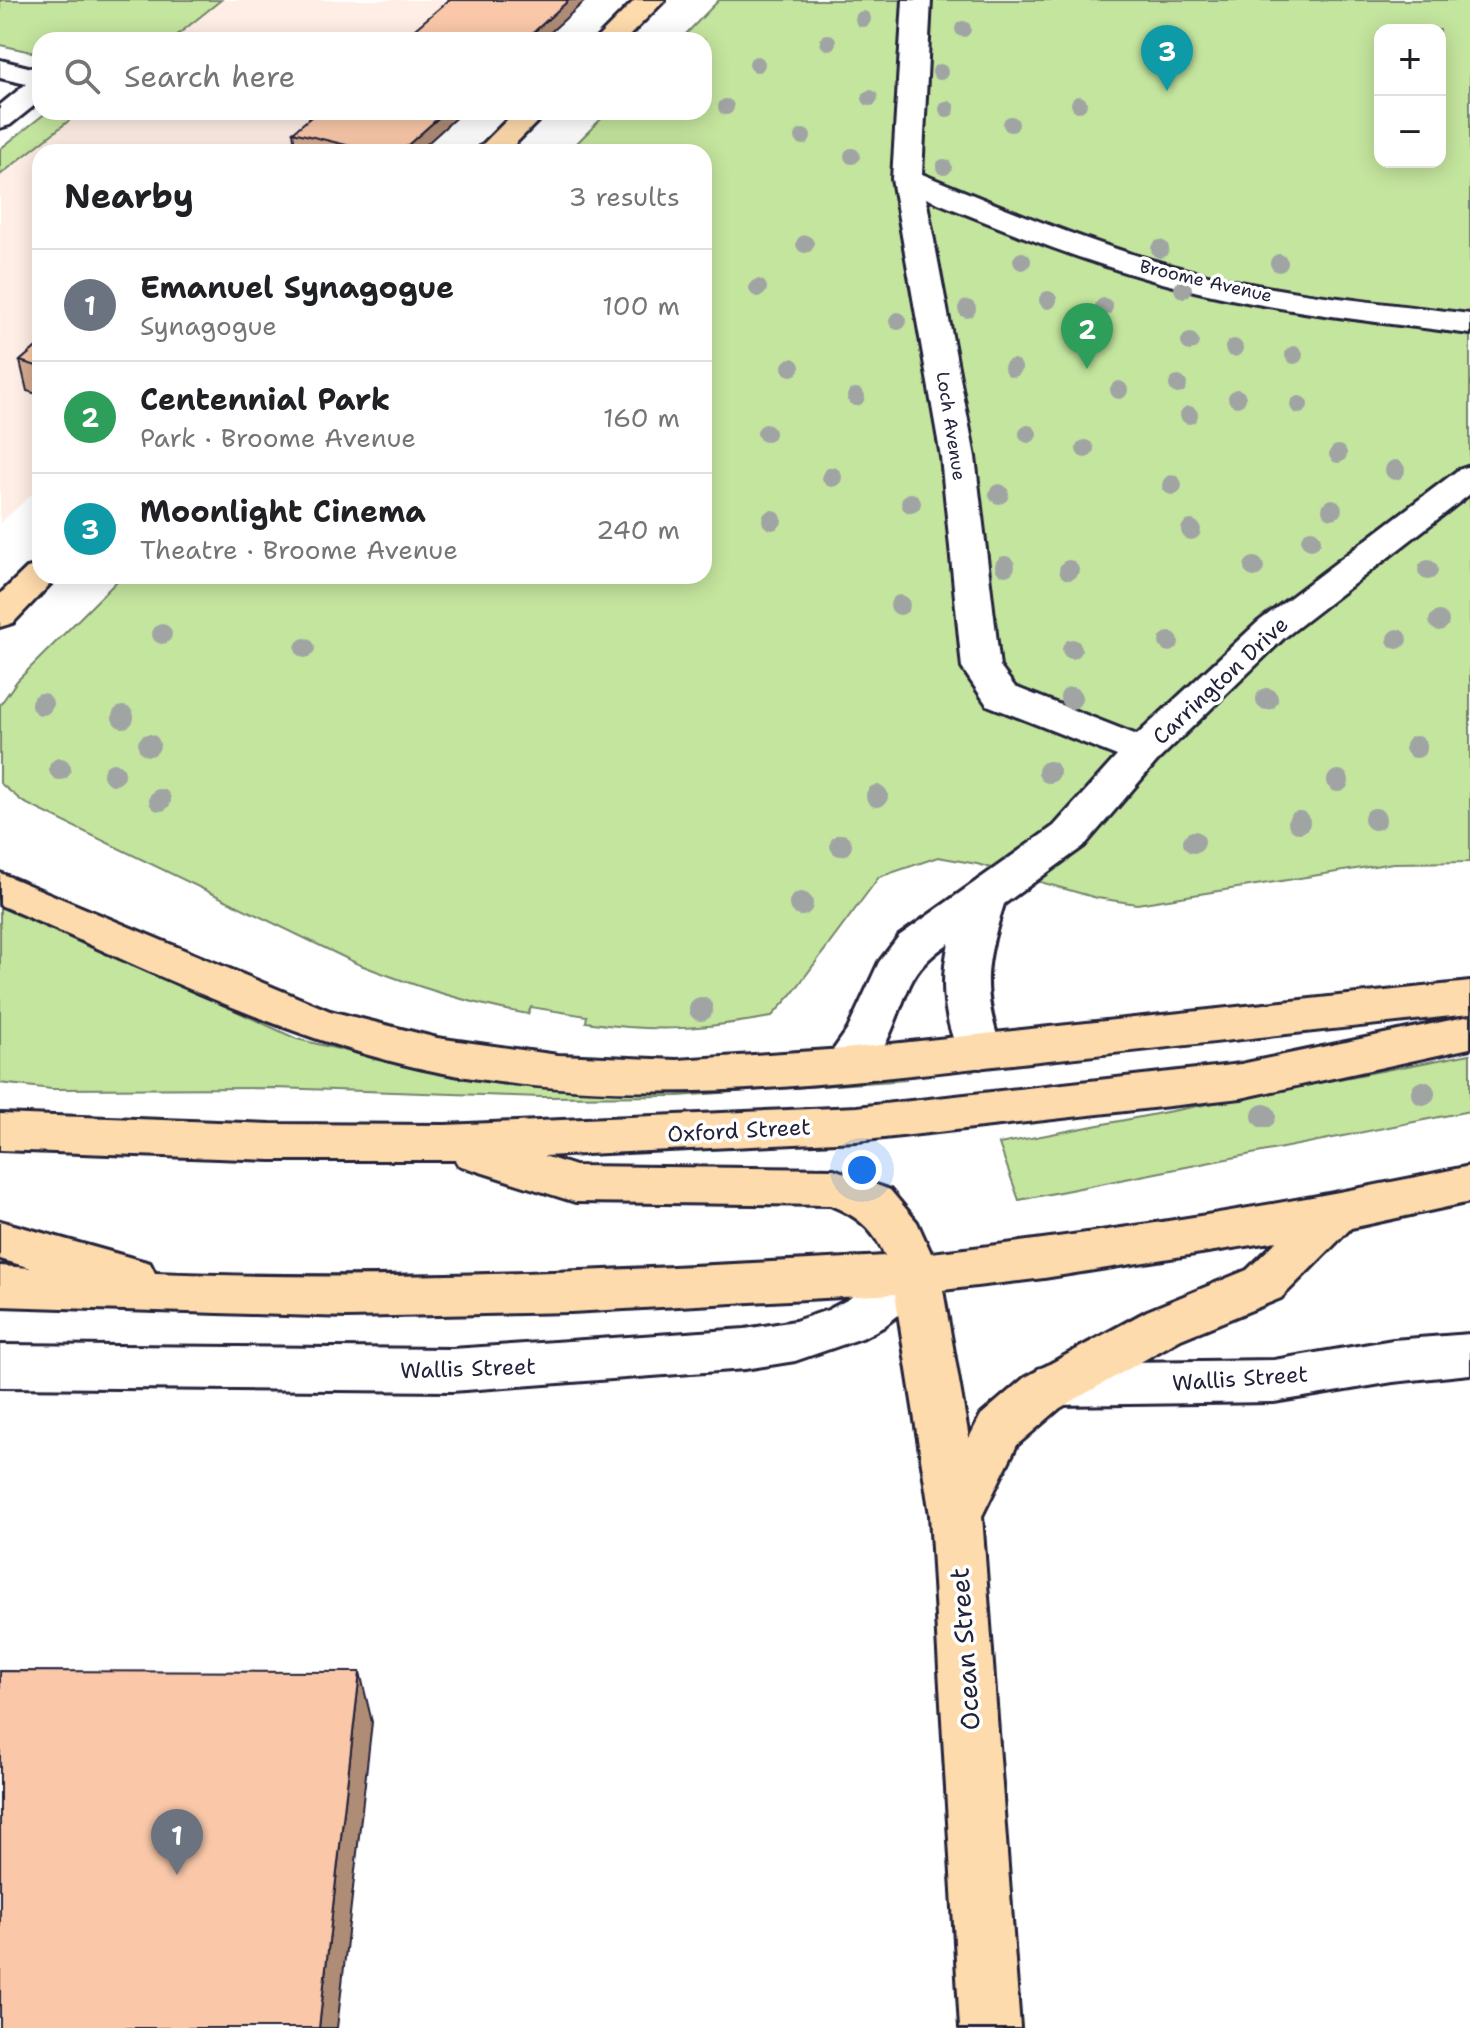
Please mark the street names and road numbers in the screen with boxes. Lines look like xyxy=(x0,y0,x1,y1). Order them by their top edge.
street label: Broome Avenue xyxy=(1137,254,1275,308)
street label: Loch Avenue xyxy=(931,370,971,482)
street label: Carrington Drive xyxy=(1146,610,1294,751)
street label: Oxford Street xyxy=(667,1112,811,1149)
street label: Wallis Street xyxy=(400,1352,536,1385)
street label: Wallis Street xyxy=(1171,1359,1309,1398)
street label: Ocean Street xyxy=(941,1566,988,1732)

